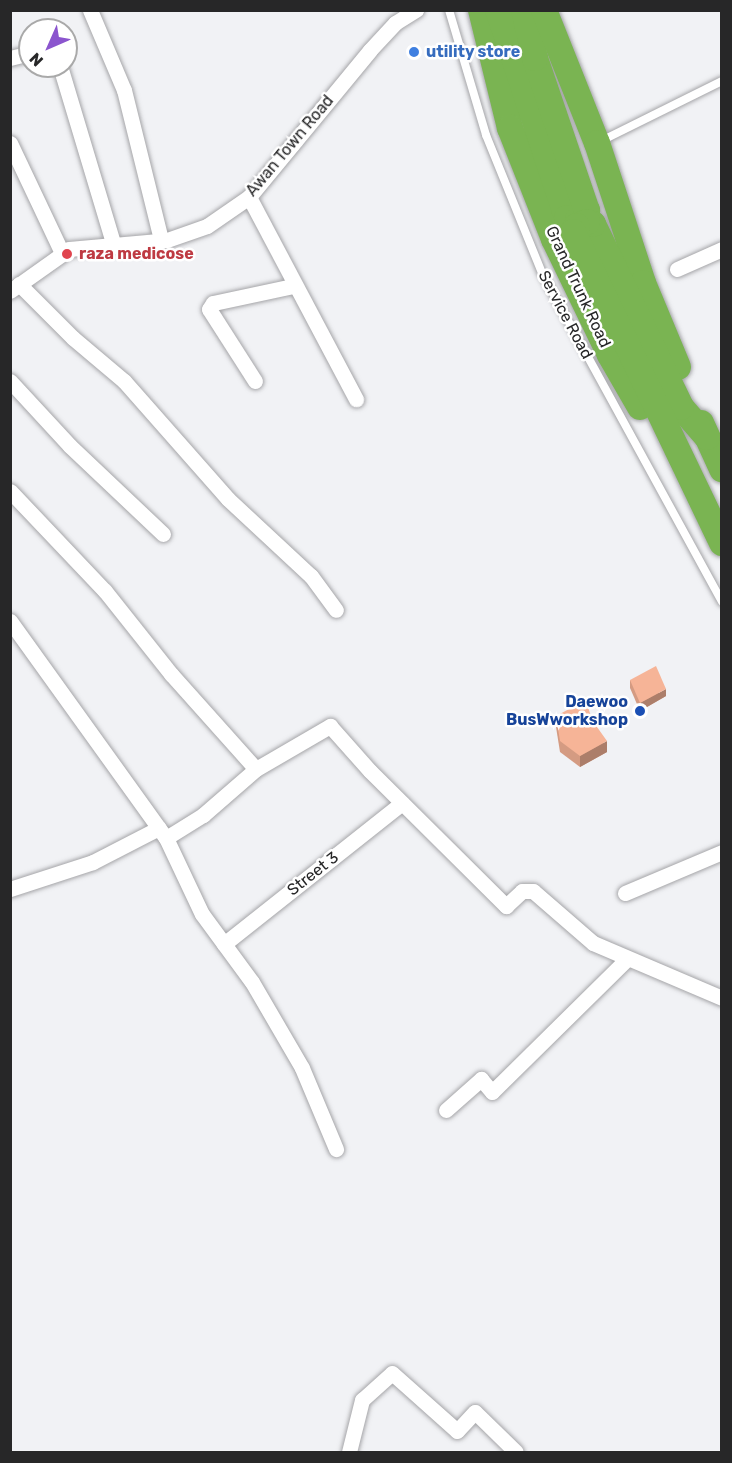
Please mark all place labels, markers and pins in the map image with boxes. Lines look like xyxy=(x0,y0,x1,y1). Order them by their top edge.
place label: utility store xyxy=(426,42,521,62)
marker: utility store xyxy=(407,45,421,59)
place label: raza medicose xyxy=(79,244,194,264)
marker: raza medicose xyxy=(60,247,74,261)
place label: Daewoo BusWworkshop xyxy=(506,692,628,730)
marker: Daewoo BusWworkshop xyxy=(633,704,647,718)

